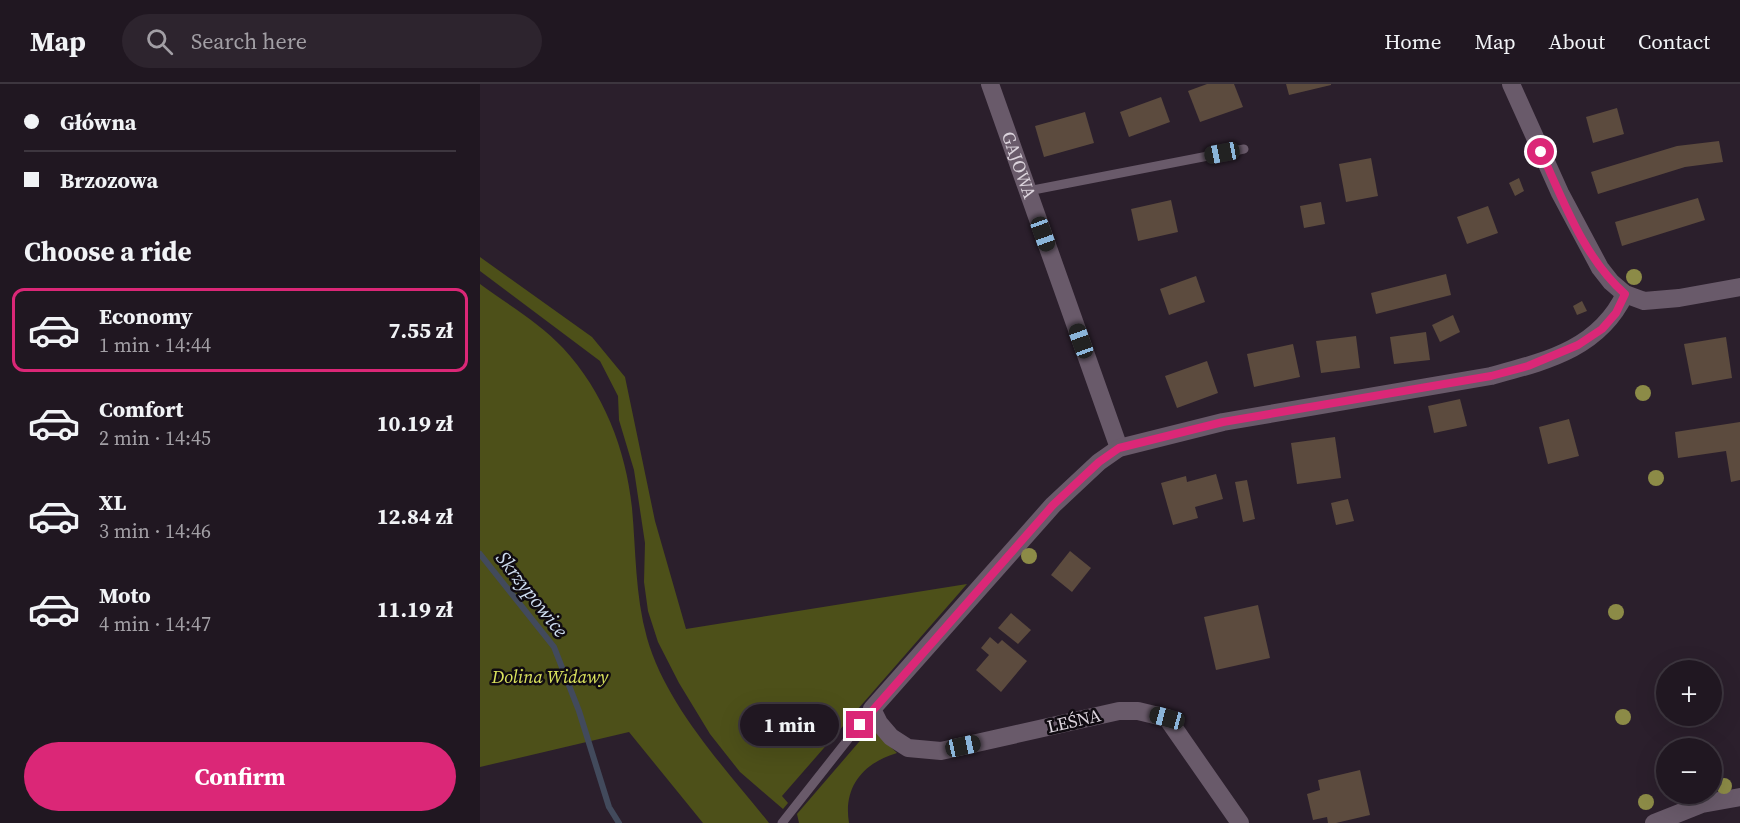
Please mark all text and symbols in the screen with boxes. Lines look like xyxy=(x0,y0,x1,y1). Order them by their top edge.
search box xyxy=(122,14,542,68)
text: Map xyxy=(30,22,86,60)
icon: search xyxy=(143,25,176,58)
text: Search here xyxy=(191,26,307,56)
text: Home xyxy=(1384,27,1442,56)
text: Map xyxy=(1475,27,1516,56)
text: About xyxy=(1549,27,1605,56)
text: Contact xyxy=(1638,27,1710,56)
text: Główna xyxy=(60,107,137,137)
street label: GAJOWA xyxy=(996,128,1043,202)
route start xyxy=(1527,138,1554,165)
car xyxy=(1203,141,1241,165)
text: Brzozowa xyxy=(60,165,158,195)
car xyxy=(1028,214,1058,254)
text: Choose a ride xyxy=(24,233,192,270)
text: Economy xyxy=(99,301,193,331)
icon: car xyxy=(27,303,81,357)
text: 7.55 zł xyxy=(389,315,453,345)
car xyxy=(1066,321,1096,361)
text: 1 min · 14:44 xyxy=(99,331,211,359)
text: Comfort xyxy=(99,394,183,424)
icon: car xyxy=(27,396,81,450)
text: 10.19 zł xyxy=(377,408,453,438)
text: 2 min · 14:45 xyxy=(99,424,211,452)
text: XL xyxy=(99,487,126,517)
icon: car xyxy=(27,489,81,543)
text: 12.84 zł xyxy=(377,501,453,531)
text: 3 min · 14:46 xyxy=(99,517,211,545)
water label: Skrzypowice xyxy=(489,545,575,643)
text: Moto xyxy=(99,580,151,610)
icon: car xyxy=(27,582,81,636)
text: 11.19 zł xyxy=(377,594,453,624)
text: 4 min · 14:47 xyxy=(99,610,211,638)
map controls xyxy=(1656,660,1722,804)
button: + xyxy=(1656,660,1722,726)
park label: Dolina Widawy xyxy=(491,664,609,689)
street label: LEŚNA xyxy=(1044,702,1103,739)
callout: 1 min xyxy=(740,704,839,746)
car xyxy=(1147,705,1187,731)
text: 1 min xyxy=(764,711,815,739)
route end xyxy=(846,711,873,738)
car xyxy=(944,733,982,759)
button: − xyxy=(1656,738,1722,804)
button: Confirm xyxy=(24,742,456,811)

